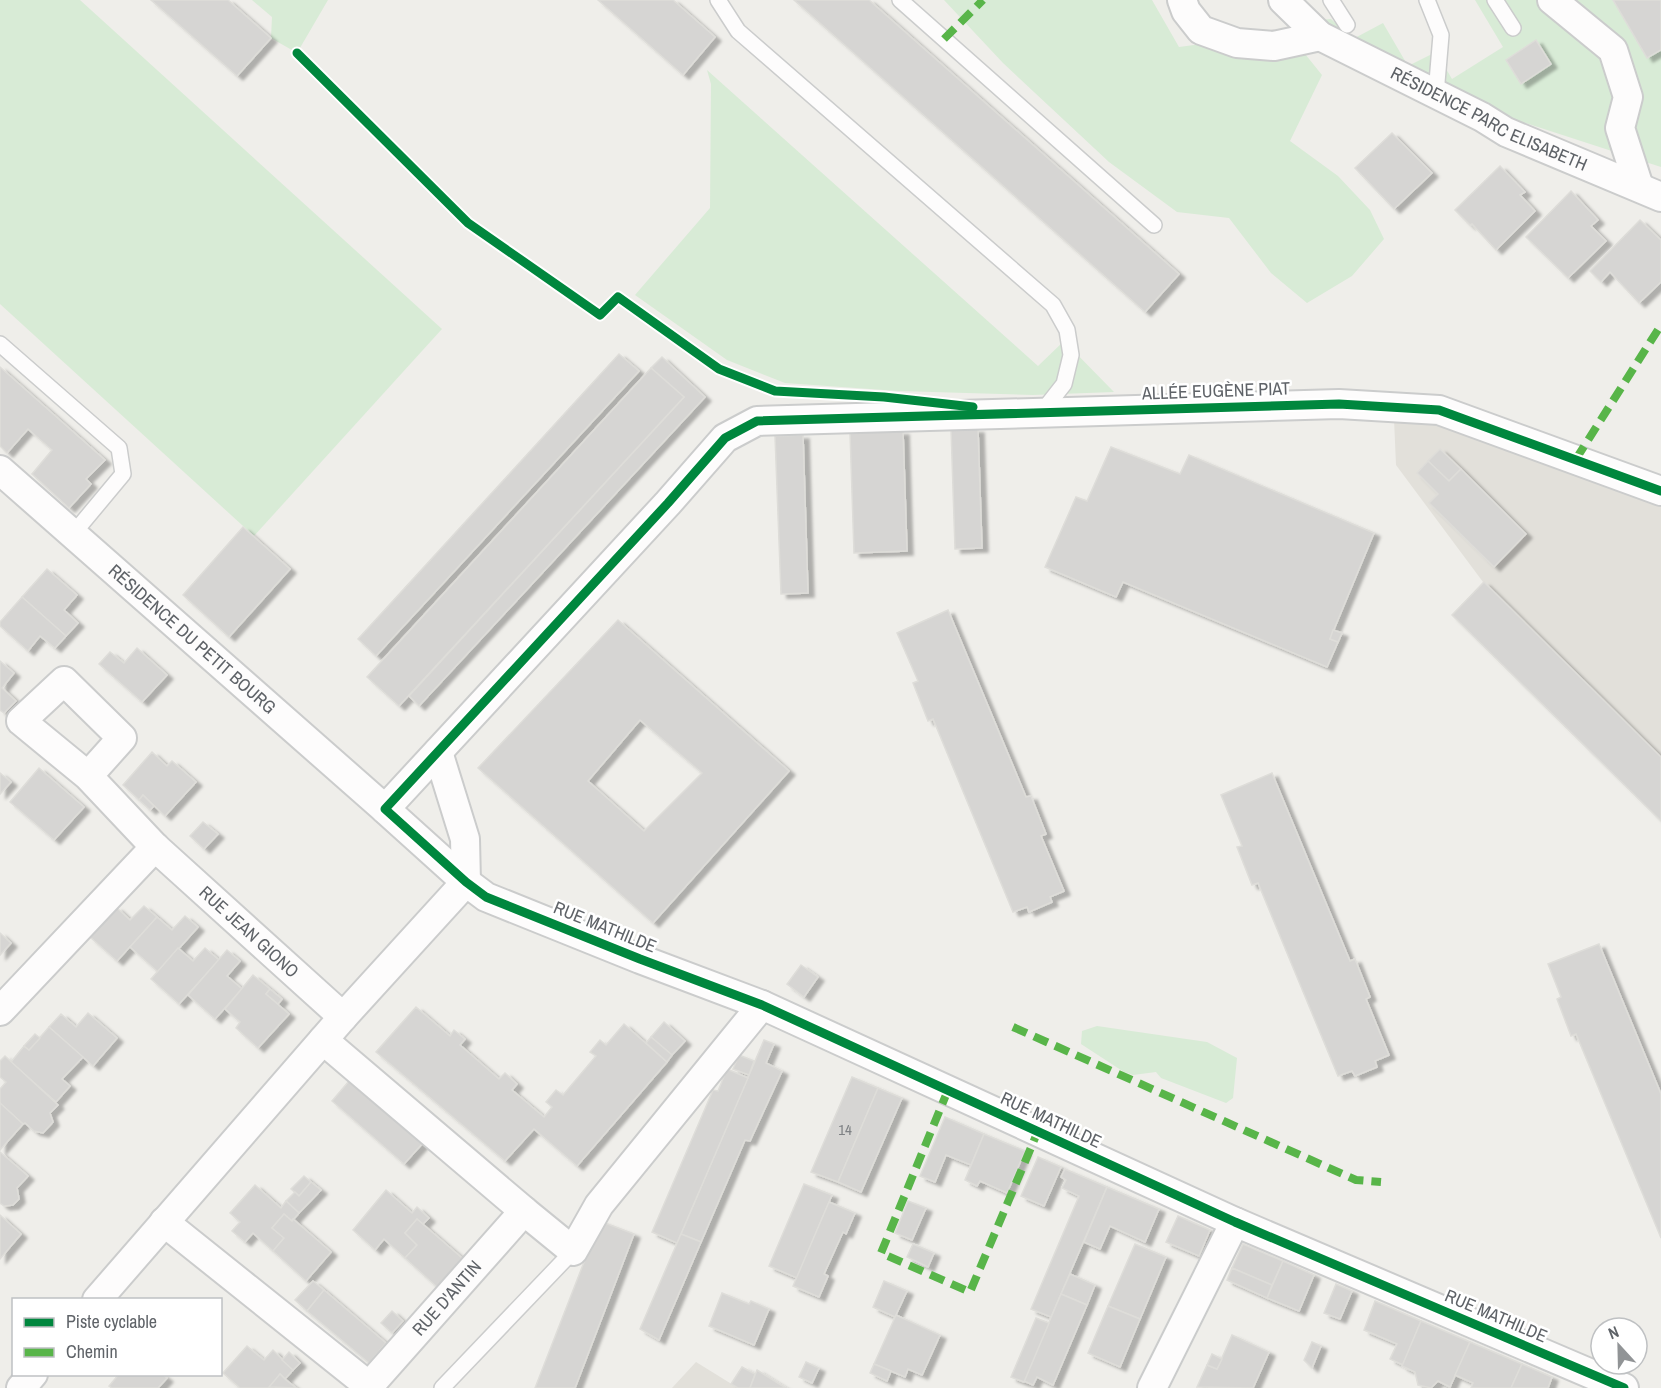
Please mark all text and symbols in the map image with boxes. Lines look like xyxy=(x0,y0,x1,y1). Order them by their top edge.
street label: RÉSIDENCE PARC ELISABETH xyxy=(1387,60,1591,177)
street label: ALLÉE EUGÈNE PIAT xyxy=(1140,375,1290,406)
street label: RÉSIDENCE DU PETIT BOURG xyxy=(103,558,282,719)
street label: RUE JEAN GIONO xyxy=(194,880,305,983)
street label: RUE MATHILDE xyxy=(550,895,660,959)
street label: RUE MATHILDE xyxy=(997,1085,1106,1154)
house number: 14 xyxy=(838,1119,852,1140)
street label: RUE D'ANTIN xyxy=(406,1255,487,1341)
street label: RUE MATHILDE xyxy=(1441,1283,1551,1348)
legend xyxy=(12,1298,222,1376)
text: Piste cyclable xyxy=(66,1309,157,1334)
north arrow xyxy=(1589,1316,1649,1376)
text: N xyxy=(1605,1320,1622,1344)
text: Chemin xyxy=(66,1339,118,1364)

